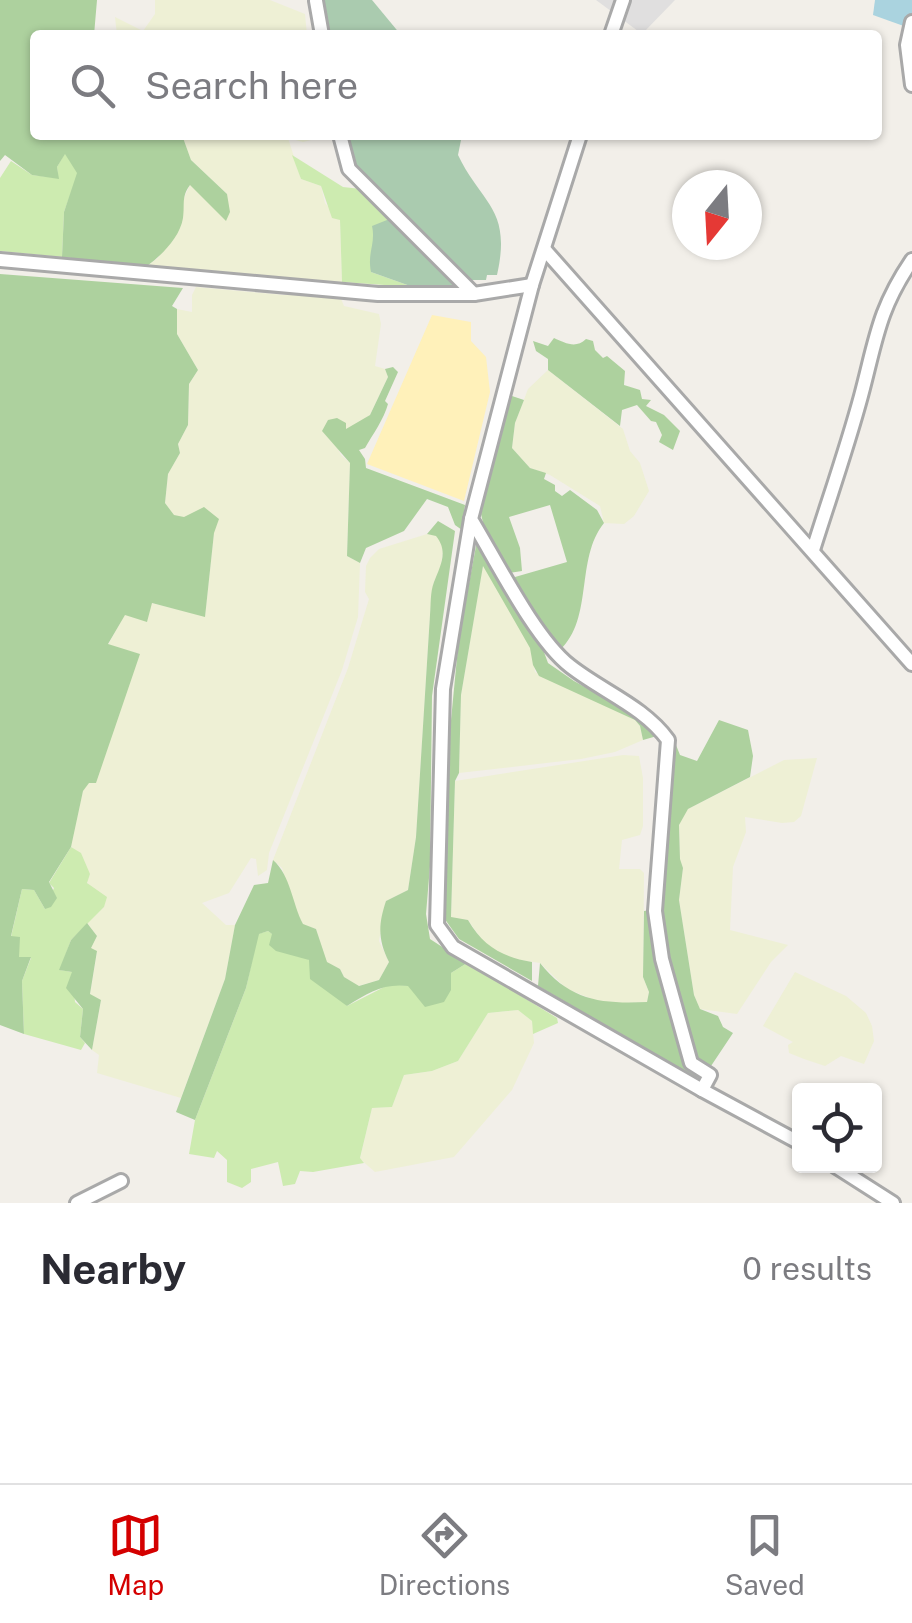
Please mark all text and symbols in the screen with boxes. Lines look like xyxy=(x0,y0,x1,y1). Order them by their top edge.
search box xyxy=(30,30,882,140)
icon: search xyxy=(65,58,120,113)
text: Search here xyxy=(145,63,358,108)
north arrow xyxy=(672,170,762,260)
map controls xyxy=(792,1083,882,1173)
button: locate xyxy=(792,1083,882,1173)
text: Nearby xyxy=(40,1244,186,1293)
text: 0 results xyxy=(742,1250,872,1287)
tab: Map xyxy=(107,1508,164,1601)
tab: Directions xyxy=(379,1508,510,1601)
tab: Saved xyxy=(725,1508,805,1601)

